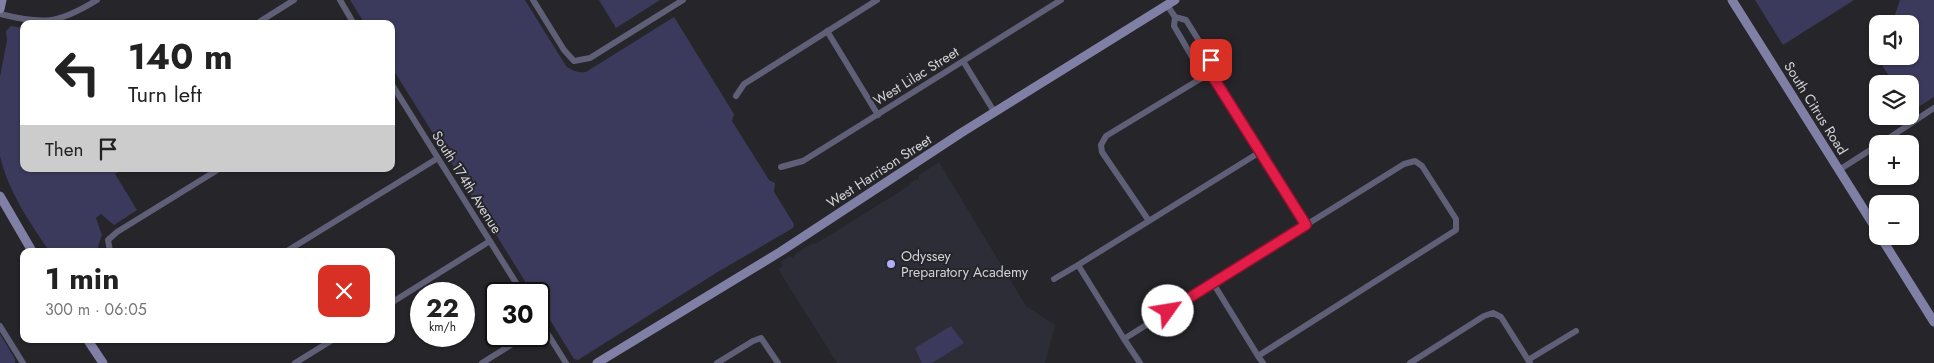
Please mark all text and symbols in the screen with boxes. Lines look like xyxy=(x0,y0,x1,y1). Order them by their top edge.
map controls xyxy=(1869,15,1919,245)
button: sound xyxy=(1869,15,1919,65)
text: 140 m xyxy=(128,32,233,82)
pin xyxy=(1190,39,1232,81)
icon: left xyxy=(45,40,110,105)
street label: West Lilac Street xyxy=(869,41,963,110)
icon: arrive xyxy=(1197,46,1225,74)
street label: South Citrus Road xyxy=(1779,58,1853,158)
button: layers xyxy=(1869,75,1919,125)
text: Turn left xyxy=(128,78,202,110)
street label: South 174th Avenue xyxy=(427,127,507,237)
street label: West Harrison Street xyxy=(823,129,936,212)
icon: arrive xyxy=(94,135,122,163)
button: + xyxy=(1869,135,1919,185)
text: Then xyxy=(45,136,84,163)
button: − xyxy=(1869,195,1919,245)
place label: Odyssey Preparatory Academy xyxy=(901,246,1029,282)
text: 1 min xyxy=(45,257,119,300)
marker: Odyssey Preparatory Academy xyxy=(885,258,897,270)
button: close xyxy=(318,265,370,317)
speed limit sign: 30 xyxy=(485,282,550,347)
position arrow xyxy=(1141,284,1193,336)
text: 22 xyxy=(426,290,459,326)
text: 300 m · 06:05 xyxy=(45,298,147,321)
text: km/h xyxy=(429,318,456,336)

